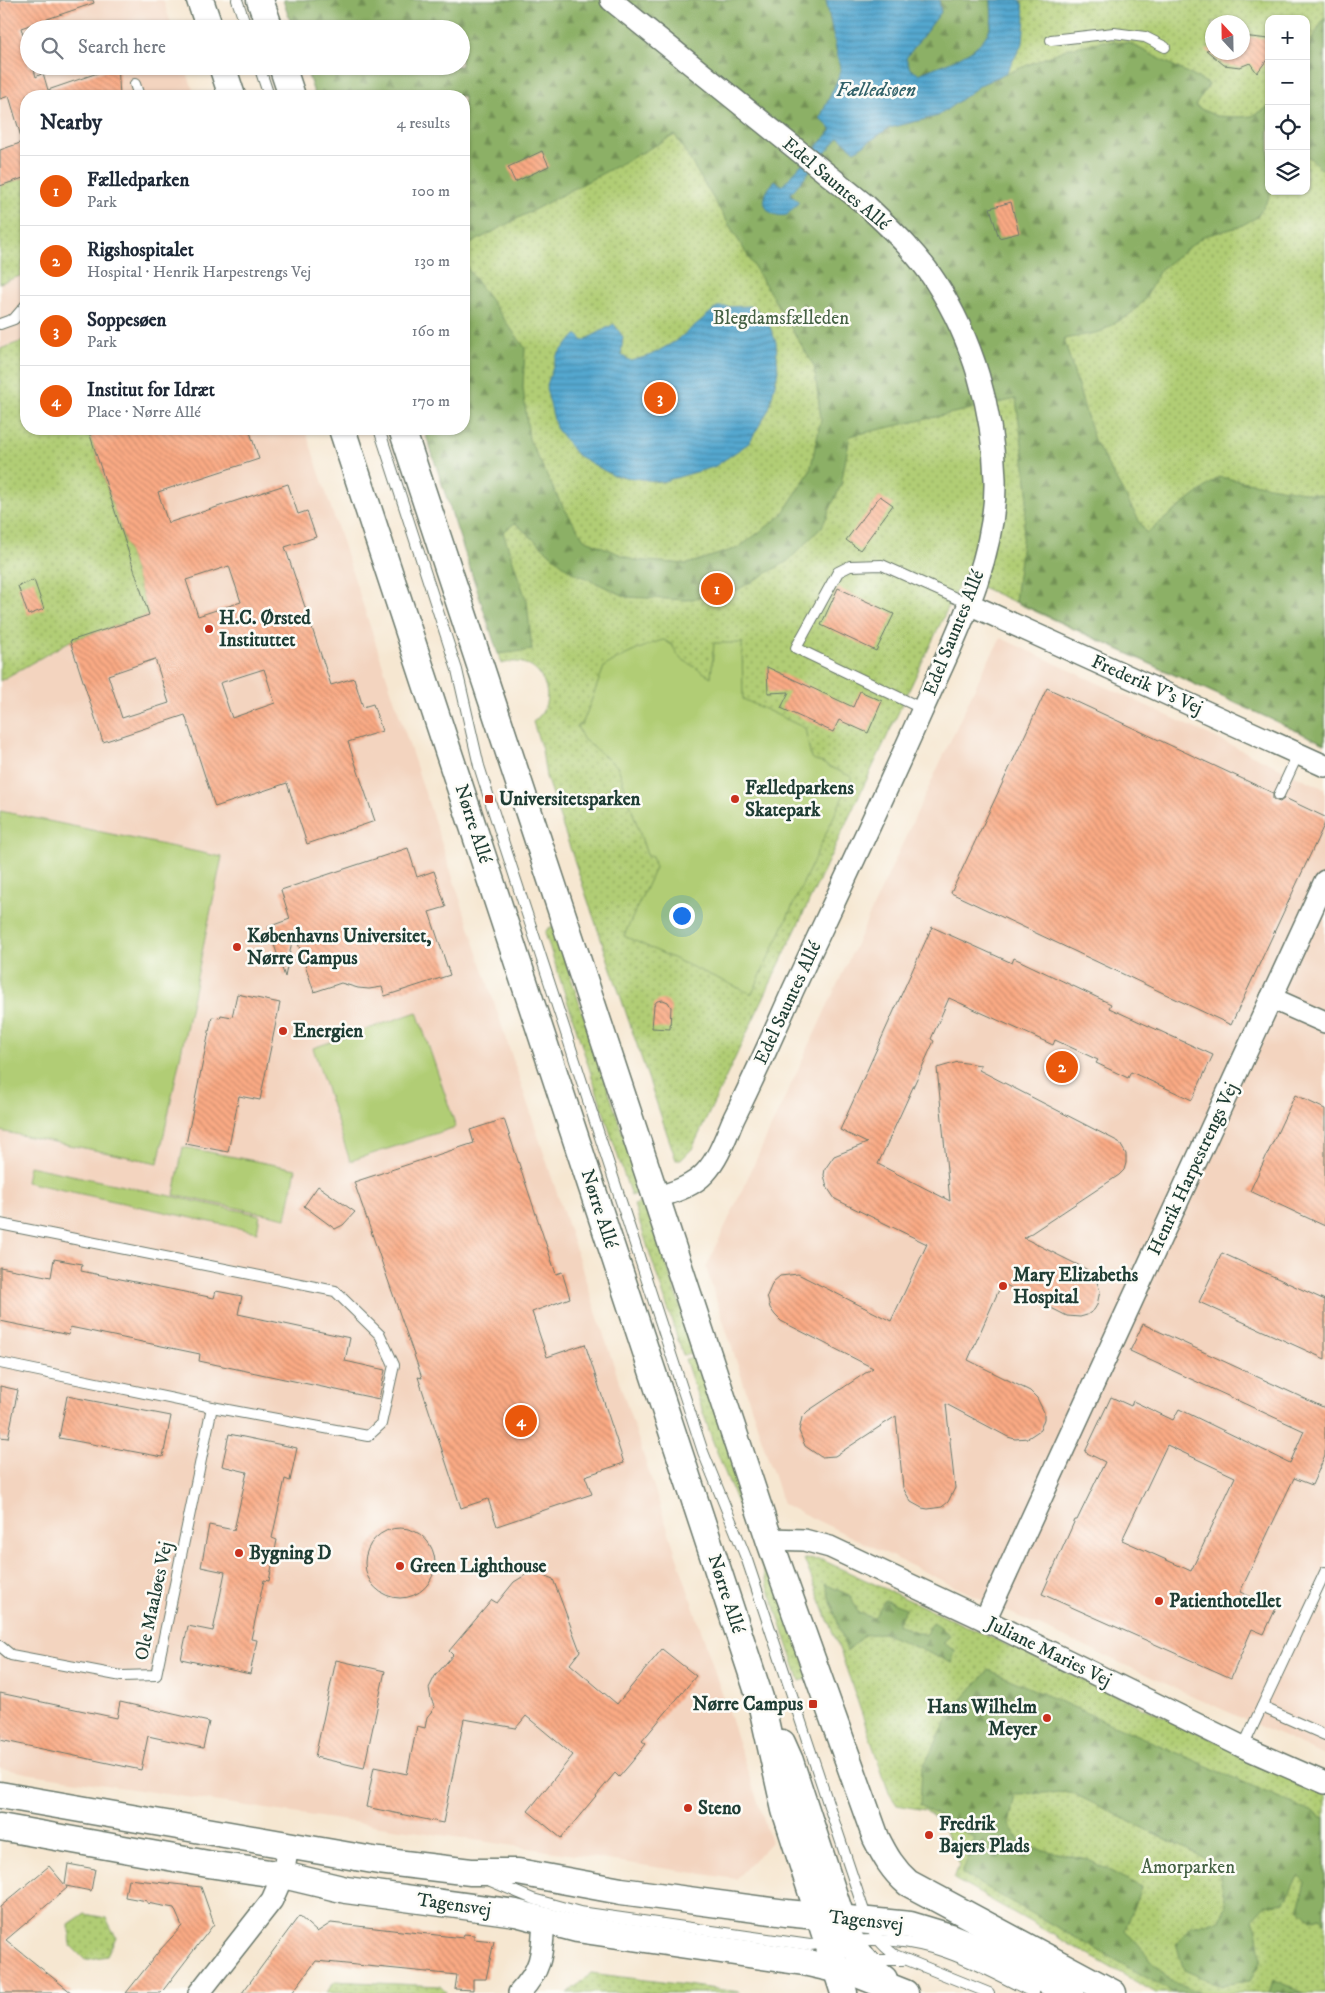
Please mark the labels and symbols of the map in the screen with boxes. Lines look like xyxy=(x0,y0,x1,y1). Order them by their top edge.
north arrow xyxy=(1205,15,1250,60)
water label: Fælledsøen xyxy=(836,78,916,103)
street label: Edel Sauntes Allé xyxy=(778,132,895,236)
park label: Blegdamsfælleden xyxy=(713,307,849,330)
pin: 3 xyxy=(644,379,676,417)
street label: Edel Sauntes Allé xyxy=(918,567,990,699)
pin: 1 xyxy=(701,570,733,608)
place label: H.C. Ørsted Instituttet xyxy=(219,607,311,652)
marker: H.C. Ørsted Instituttet xyxy=(203,623,215,635)
street label: Frederik V's Vej xyxy=(1088,650,1206,720)
place label: Fælledparkens Skatepark xyxy=(745,777,854,822)
street label: Nørre Allé xyxy=(449,782,497,867)
place label: Universitetsparken xyxy=(499,788,642,811)
marker: Universitetsparken xyxy=(483,793,495,805)
marker: Fælledparkens Skatepark xyxy=(729,793,741,805)
your location xyxy=(669,903,695,929)
place label: Københavns Universitet, Nørre Campus xyxy=(247,925,431,970)
street label: Edel Sauntes Allé xyxy=(749,938,827,1068)
marker: Københavns Universitet, Nørre Campus xyxy=(231,941,243,953)
place label: Energien xyxy=(293,1020,364,1043)
marker: Energien xyxy=(277,1025,289,1037)
pin: 2 xyxy=(1046,1048,1078,1086)
street label: Henrik Harpestrengs Vej xyxy=(1143,1079,1243,1259)
street label: Nørre Allé xyxy=(575,1167,623,1252)
place label: Mary Elizabeths Hospital xyxy=(1013,1264,1139,1309)
marker: Mary Elizabeths Hospital xyxy=(997,1280,1009,1292)
pin: 4 xyxy=(505,1402,537,1440)
street label: Ole Maaløes Vej xyxy=(130,1539,178,1663)
place label: Bygning D xyxy=(249,1542,332,1565)
marker: Bygning D xyxy=(233,1547,245,1559)
street label: Nørre Allé xyxy=(702,1552,750,1637)
place label: Green Lighthouse xyxy=(410,1555,547,1578)
marker: Green Lighthouse xyxy=(394,1560,406,1572)
place label: Patienthotellet xyxy=(1169,1590,1282,1613)
marker: Patienthotellet xyxy=(1153,1595,1165,1607)
street label: Juliane Maries Vej xyxy=(981,1611,1115,1692)
place label: Nørre Campus xyxy=(692,1693,804,1716)
place label: Hans Wilhelm Meyer xyxy=(927,1696,1038,1741)
marker: Nørre Campus xyxy=(807,1698,819,1710)
marker: Hans Wilhelm Meyer xyxy=(1041,1712,1053,1724)
place label: Steno xyxy=(698,1797,741,1820)
marker: Steno xyxy=(682,1802,694,1814)
place label: Fredrik Bajers Plads xyxy=(939,1813,1030,1859)
marker: Fredrik Bajers Plads xyxy=(923,1829,935,1841)
park label: Amorparken xyxy=(1141,1856,1235,1879)
street label: Tagensvej xyxy=(415,1888,493,1922)
street label: Tagensvej xyxy=(828,1906,904,1936)

